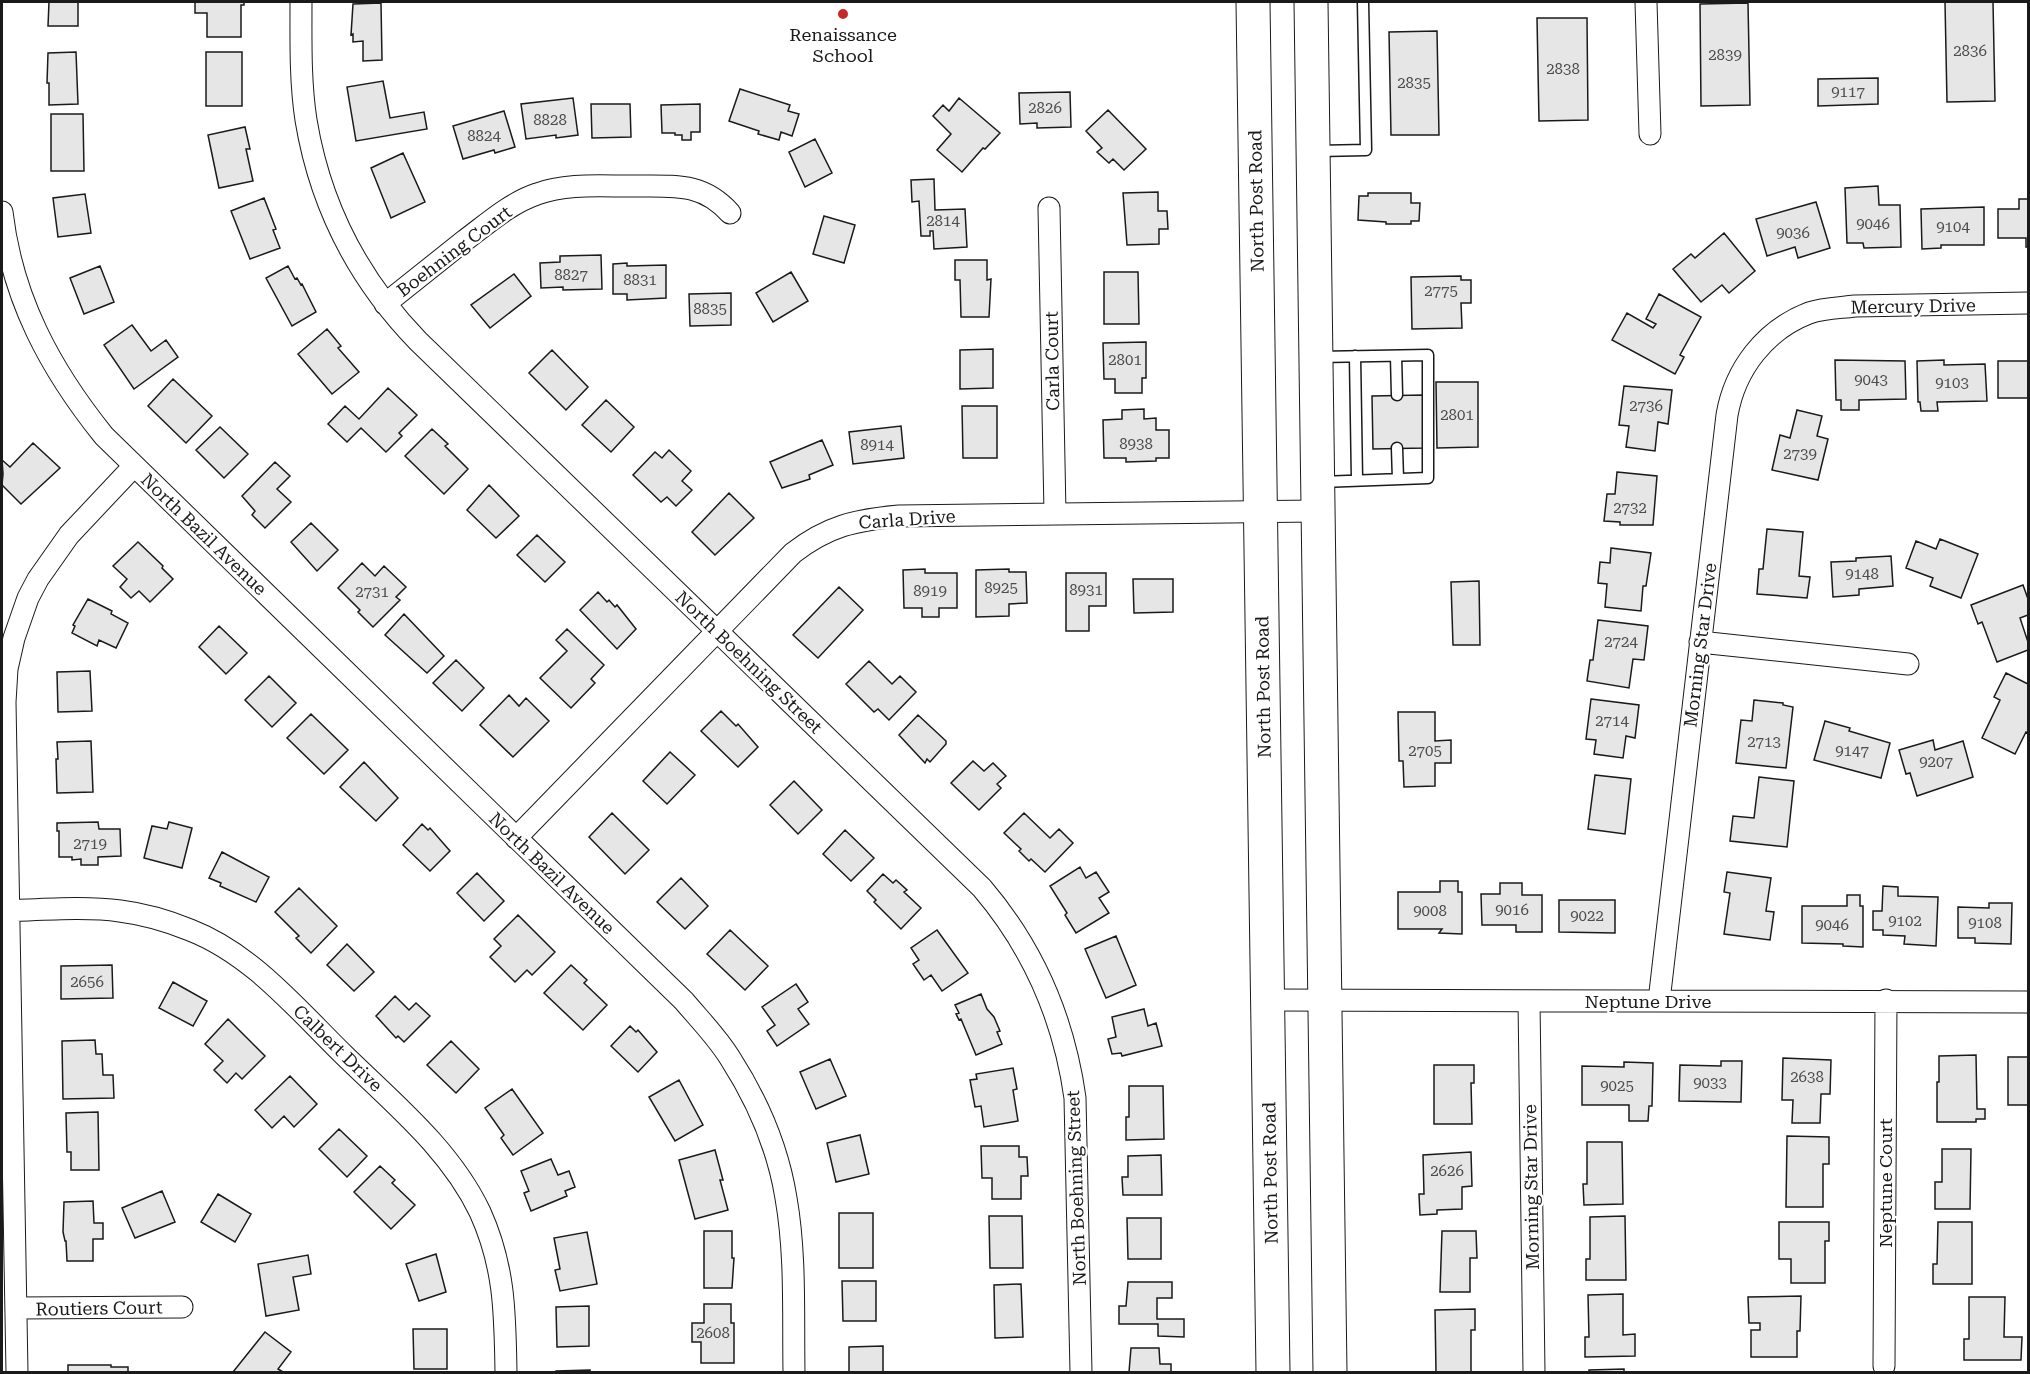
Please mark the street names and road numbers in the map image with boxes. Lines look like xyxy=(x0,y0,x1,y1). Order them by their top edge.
street label: North Post Road xyxy=(1244,129,1268,272)
street label: Boehning Court xyxy=(393,201,516,301)
street label: Mercury Drive xyxy=(1850,294,1976,318)
street label: Carla Court xyxy=(1041,311,1063,411)
street label: North Bazil Avenue xyxy=(137,469,271,599)
street label: Carla Drive xyxy=(858,505,956,533)
street label: Morning Star Drive xyxy=(1679,561,1721,728)
street label: North Boehning Street xyxy=(671,586,827,738)
street label: North Post Road xyxy=(1251,615,1275,758)
street label: North Bazil Avenue xyxy=(485,808,619,938)
street label: Neptune Drive xyxy=(1585,991,1712,1012)
street label: Calbert Drive xyxy=(289,1000,387,1096)
street label: North Boehning Street xyxy=(1062,1090,1090,1286)
street label: North Post Road xyxy=(1258,1101,1282,1244)
street label: Morning Star Drive xyxy=(1519,1104,1543,1270)
street label: Neptune Court xyxy=(1875,1118,1896,1248)
street label: Routiers Court xyxy=(35,1296,163,1320)

